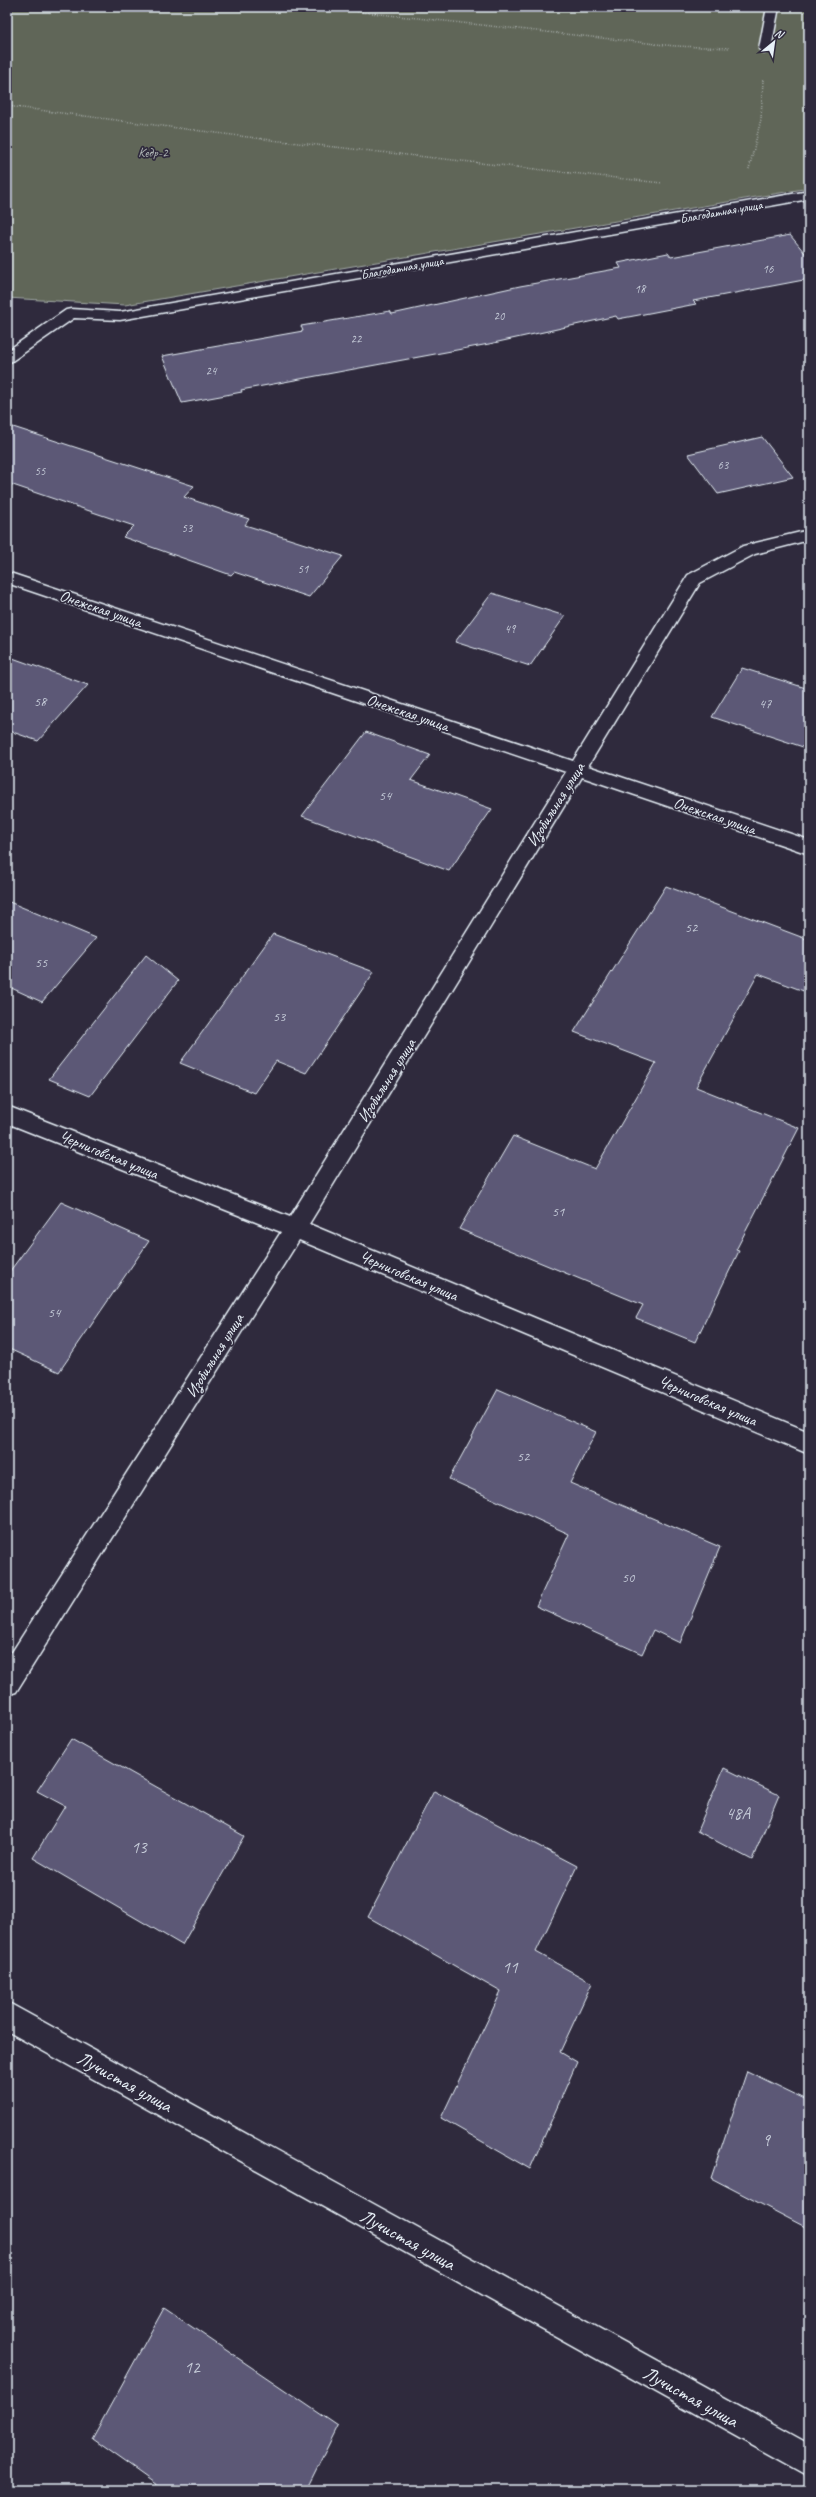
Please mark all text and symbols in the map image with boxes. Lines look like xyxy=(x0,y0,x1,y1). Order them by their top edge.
north arrow xyxy=(754,22,794,62)
text: N xyxy=(772,25,787,42)
park label: Кедр-2 xyxy=(138,145,169,161)
street label: Благодатная улица xyxy=(679,197,764,227)
street label: Благодатная улица xyxy=(360,253,445,283)
house number: 16 xyxy=(763,261,774,277)
house number: 18 xyxy=(635,281,647,297)
house number: 20 xyxy=(494,308,506,324)
house number: 22 xyxy=(351,331,363,347)
house number: 24 xyxy=(206,363,218,379)
house number: 63 xyxy=(718,457,730,473)
house number: 55 xyxy=(35,463,46,479)
house number: 53 xyxy=(182,520,194,536)
house number: 51 xyxy=(298,561,309,577)
street label: Онежская улица xyxy=(57,586,146,633)
house number: 49 xyxy=(505,621,517,637)
street label: Онежская улица xyxy=(364,690,453,737)
house number: 58 xyxy=(34,693,48,710)
house number: 47 xyxy=(759,695,772,712)
street label: Изобильная улица xyxy=(522,758,590,850)
house number: 54 xyxy=(379,787,393,804)
street label: Онежская улица xyxy=(671,793,760,840)
house number: 52 xyxy=(685,919,699,936)
house number: 55 xyxy=(35,954,48,971)
house number: 53 xyxy=(273,1008,287,1025)
street label: Изобильная улица xyxy=(353,1034,421,1126)
street label: Черниговская улица xyxy=(56,1126,162,1184)
house number: 51 xyxy=(552,1203,565,1220)
street label: Черниговская улица xyxy=(357,1246,462,1306)
house number: 54 xyxy=(48,1304,62,1321)
street label: Изобильная улица xyxy=(181,1309,249,1401)
street label: Черниговская улица xyxy=(656,1371,761,1431)
house number: 52 xyxy=(517,1448,531,1465)
house number: 50 xyxy=(622,1569,636,1586)
house number: 48А xyxy=(726,1803,751,1824)
house number: 13 xyxy=(131,1837,148,1858)
house number: 11 xyxy=(502,1957,519,1978)
street label: Лучистая улица xyxy=(73,2046,178,2119)
house number: 9 xyxy=(762,2130,771,2151)
street label: Лучистая улица xyxy=(356,2204,461,2277)
house number: 12 xyxy=(184,2357,201,2378)
street label: Лучистая улица xyxy=(639,2361,744,2434)

